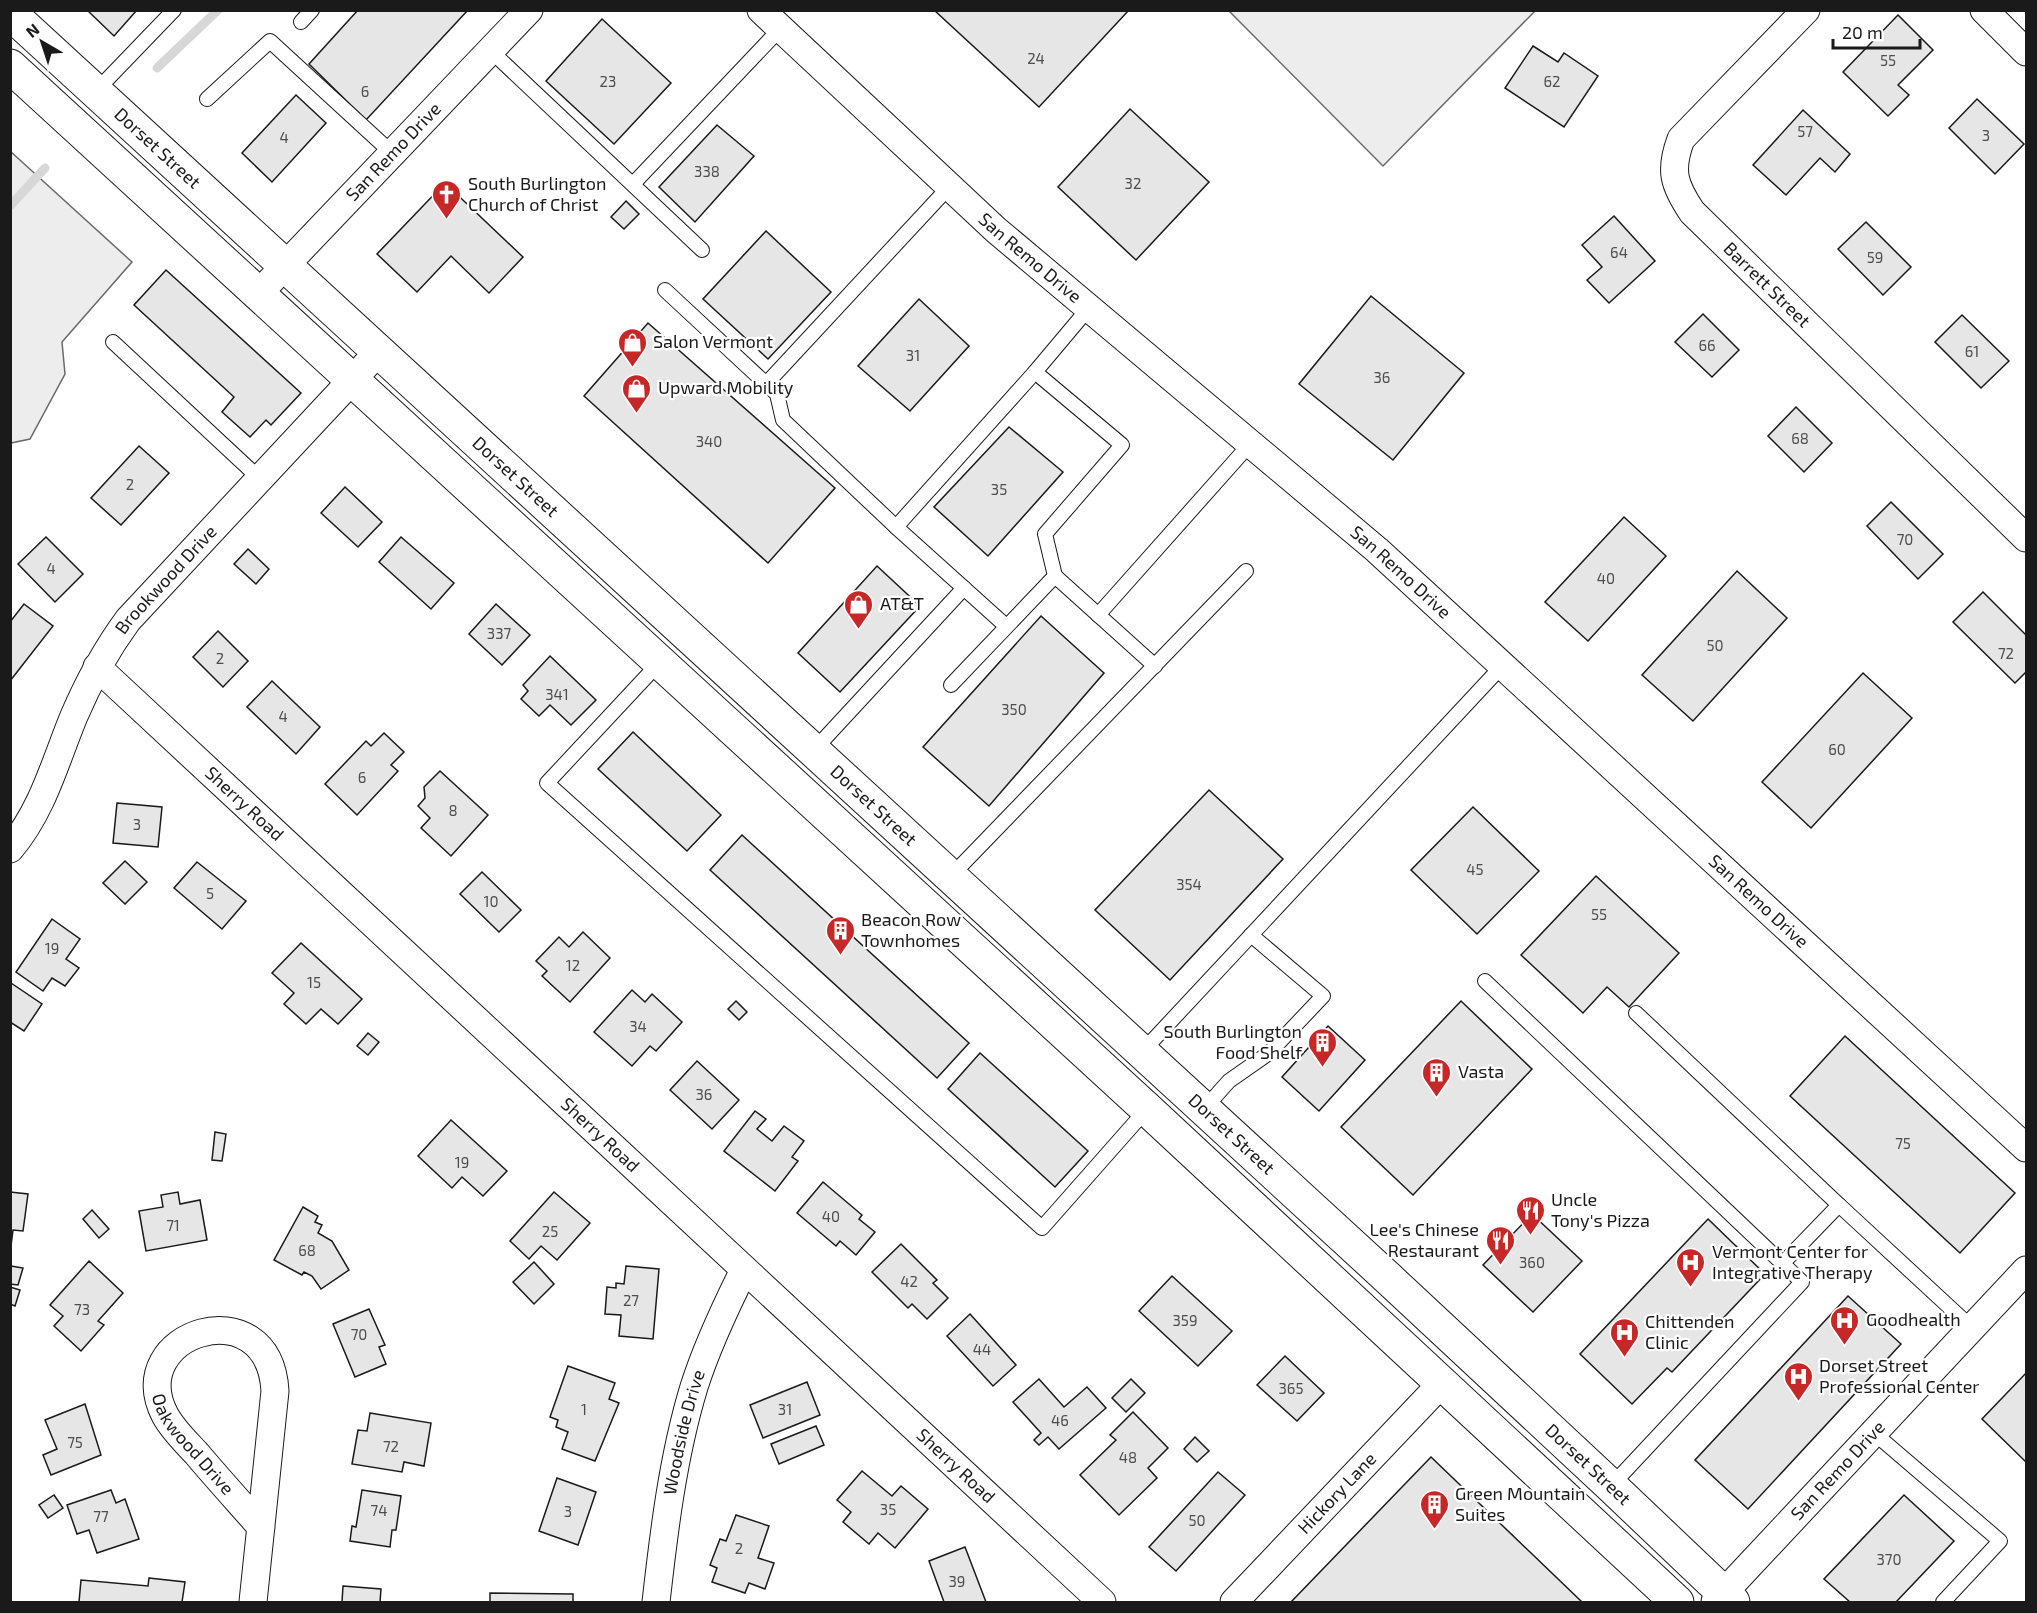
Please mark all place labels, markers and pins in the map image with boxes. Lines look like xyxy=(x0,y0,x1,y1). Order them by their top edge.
place label: South Burlington Church of Christ xyxy=(468,172,606,215)
church icon: South Burlington Church of Christ xyxy=(431,178,463,220)
shop icon: Salon Vermont xyxy=(616,326,648,368)
place label: Salon Vermont xyxy=(653,330,773,352)
shop icon: Upward Mobility xyxy=(621,372,653,414)
place label: Upward Mobility xyxy=(658,376,794,398)
shop icon: AT&T xyxy=(843,588,875,630)
place label: AT&T xyxy=(880,592,924,614)
place label: Beacon Row Townhomes xyxy=(861,908,961,951)
building icon: Beacon Row Townhomes xyxy=(824,914,856,956)
place label: South Burlington Food Shelf xyxy=(1164,1020,1303,1063)
building icon: South Burlington Food Shelf xyxy=(1307,1026,1339,1068)
building icon: Vasta xyxy=(1421,1056,1453,1098)
place label: Vasta xyxy=(1458,1060,1504,1082)
place label: Uncle Tony's Pizza xyxy=(1551,1188,1650,1231)
restaurant icon: Uncle Tony's Pizza xyxy=(1514,1194,1546,1236)
place label: Lee's Chinese Restaurant xyxy=(1370,1218,1479,1261)
restaurant icon: Lee's Chinese Restaurant xyxy=(1484,1224,1516,1266)
place label: Vermont Center for Integrative Therapy xyxy=(1712,1240,1873,1283)
hospital icon: Vermont Center for Integrative Therapy xyxy=(1675,1246,1707,1288)
hospital icon: Goodhealth xyxy=(1829,1304,1861,1346)
place label: Goodhealth xyxy=(1866,1308,1961,1330)
place label: Chittenden Clinic xyxy=(1645,1310,1734,1353)
hospital icon: Chittenden Clinic xyxy=(1608,1316,1640,1358)
place label: Dorset Street Professional Center xyxy=(1819,1354,1980,1397)
hospital icon: Dorset Street Professional Center xyxy=(1782,1360,1814,1402)
place label: Green Mountain Suites xyxy=(1455,1482,1585,1525)
building icon: Green Mountain Suites xyxy=(1418,1488,1450,1530)

